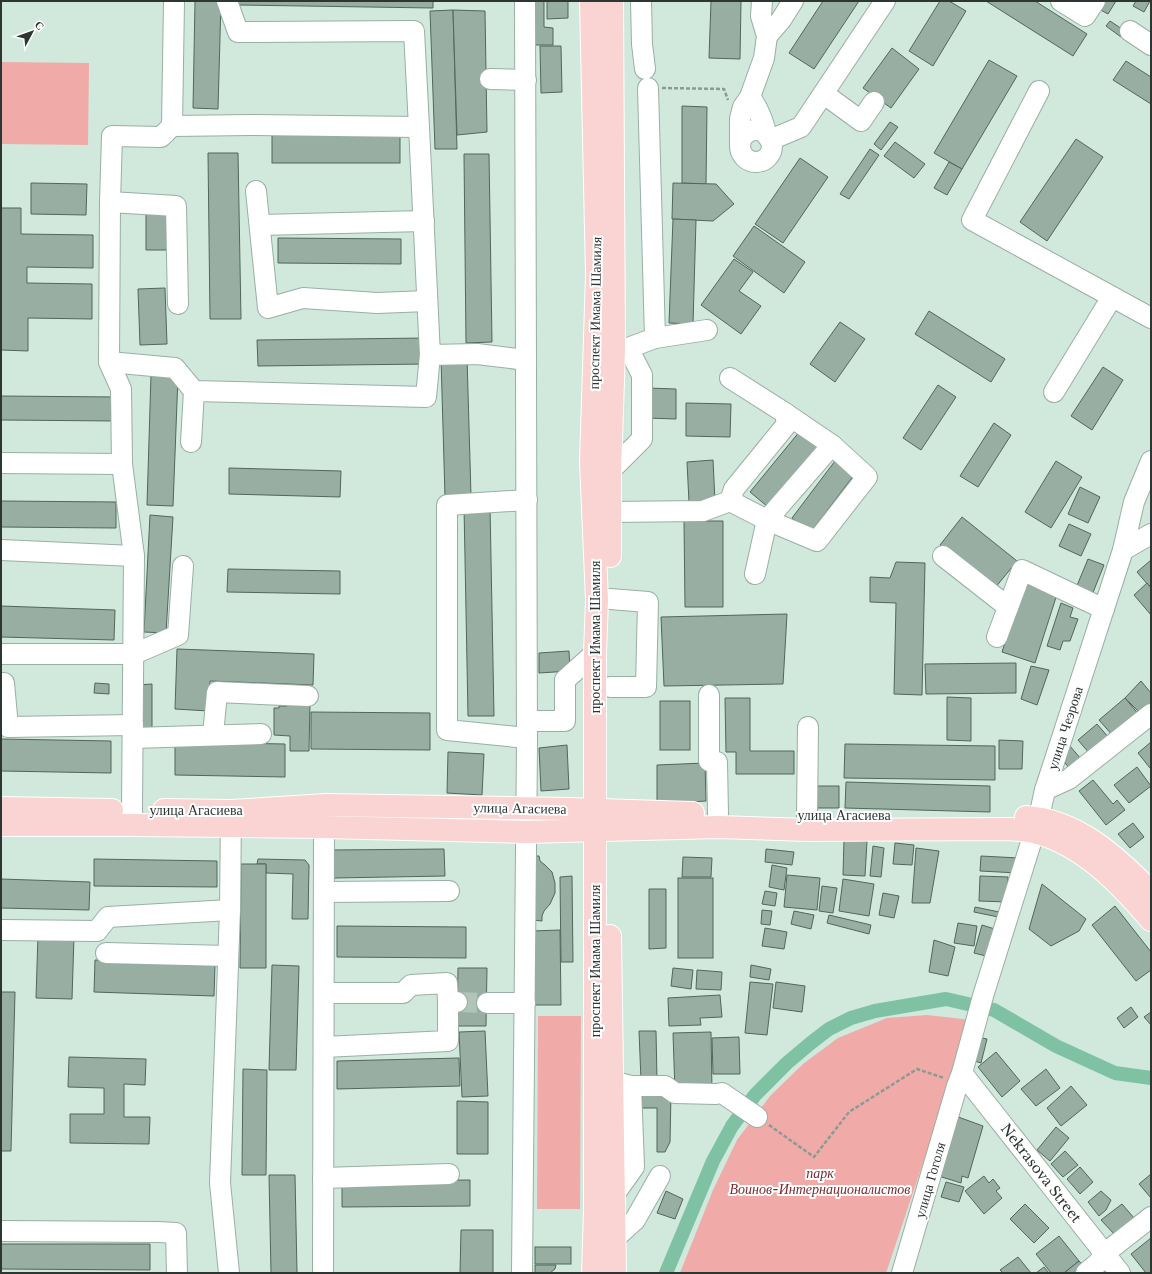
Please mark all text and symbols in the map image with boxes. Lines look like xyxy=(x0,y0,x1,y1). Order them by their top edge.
north arrow xyxy=(12,12,52,52)
text: С xyxy=(32,18,47,33)
street label: проспект Имама Шамиля xyxy=(585,236,605,390)
street label: проспект Имама Шамиля xyxy=(586,560,604,713)
street label: улица Чеэрова xyxy=(1043,683,1087,772)
street label: улица Агасиева xyxy=(473,798,568,818)
street label: улица Агасиева xyxy=(149,801,243,819)
street label: улица Агасиева xyxy=(797,806,891,824)
street label: проспект Имама Шамиля xyxy=(586,884,604,1037)
street label: Nekrasova Street xyxy=(997,1120,1086,1227)
street label: улица Гоголя xyxy=(911,1139,950,1220)
park label: парк Воинов-Интернационалистов xyxy=(730,1164,910,1198)

